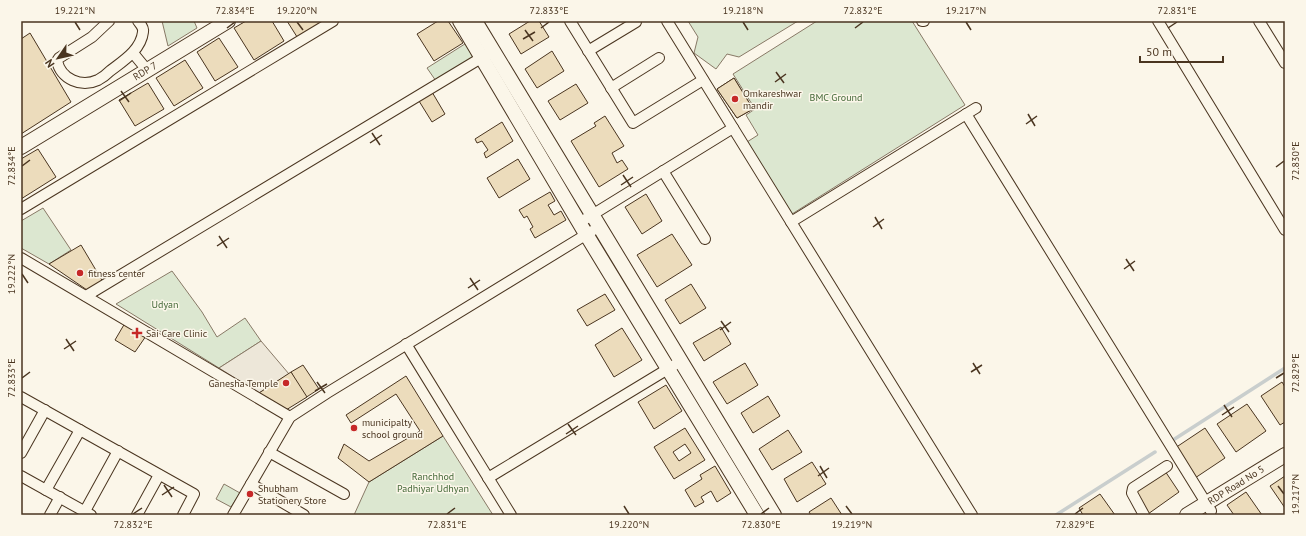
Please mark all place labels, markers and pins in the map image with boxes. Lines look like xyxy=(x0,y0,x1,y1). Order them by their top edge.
place label: Omkareshwar mandir xyxy=(743,87,802,112)
marker: Omkareshwar mandir xyxy=(730,94,740,104)
place label: fitness center xyxy=(88,267,146,280)
marker: fitness center xyxy=(75,268,85,278)
marker: Sai Care Clinic xyxy=(131,327,143,339)
place label: Sai Care Clinic xyxy=(146,327,208,340)
place label: Ganesha Temple xyxy=(208,377,278,390)
marker: Ganesha Temple xyxy=(281,378,291,388)
place label: municipalty school ground xyxy=(362,416,423,441)
marker: municipalty school ground xyxy=(349,423,359,433)
place label: Shubham Stationery Store xyxy=(258,482,326,507)
marker: Shubham Stationery Store xyxy=(245,489,255,499)

